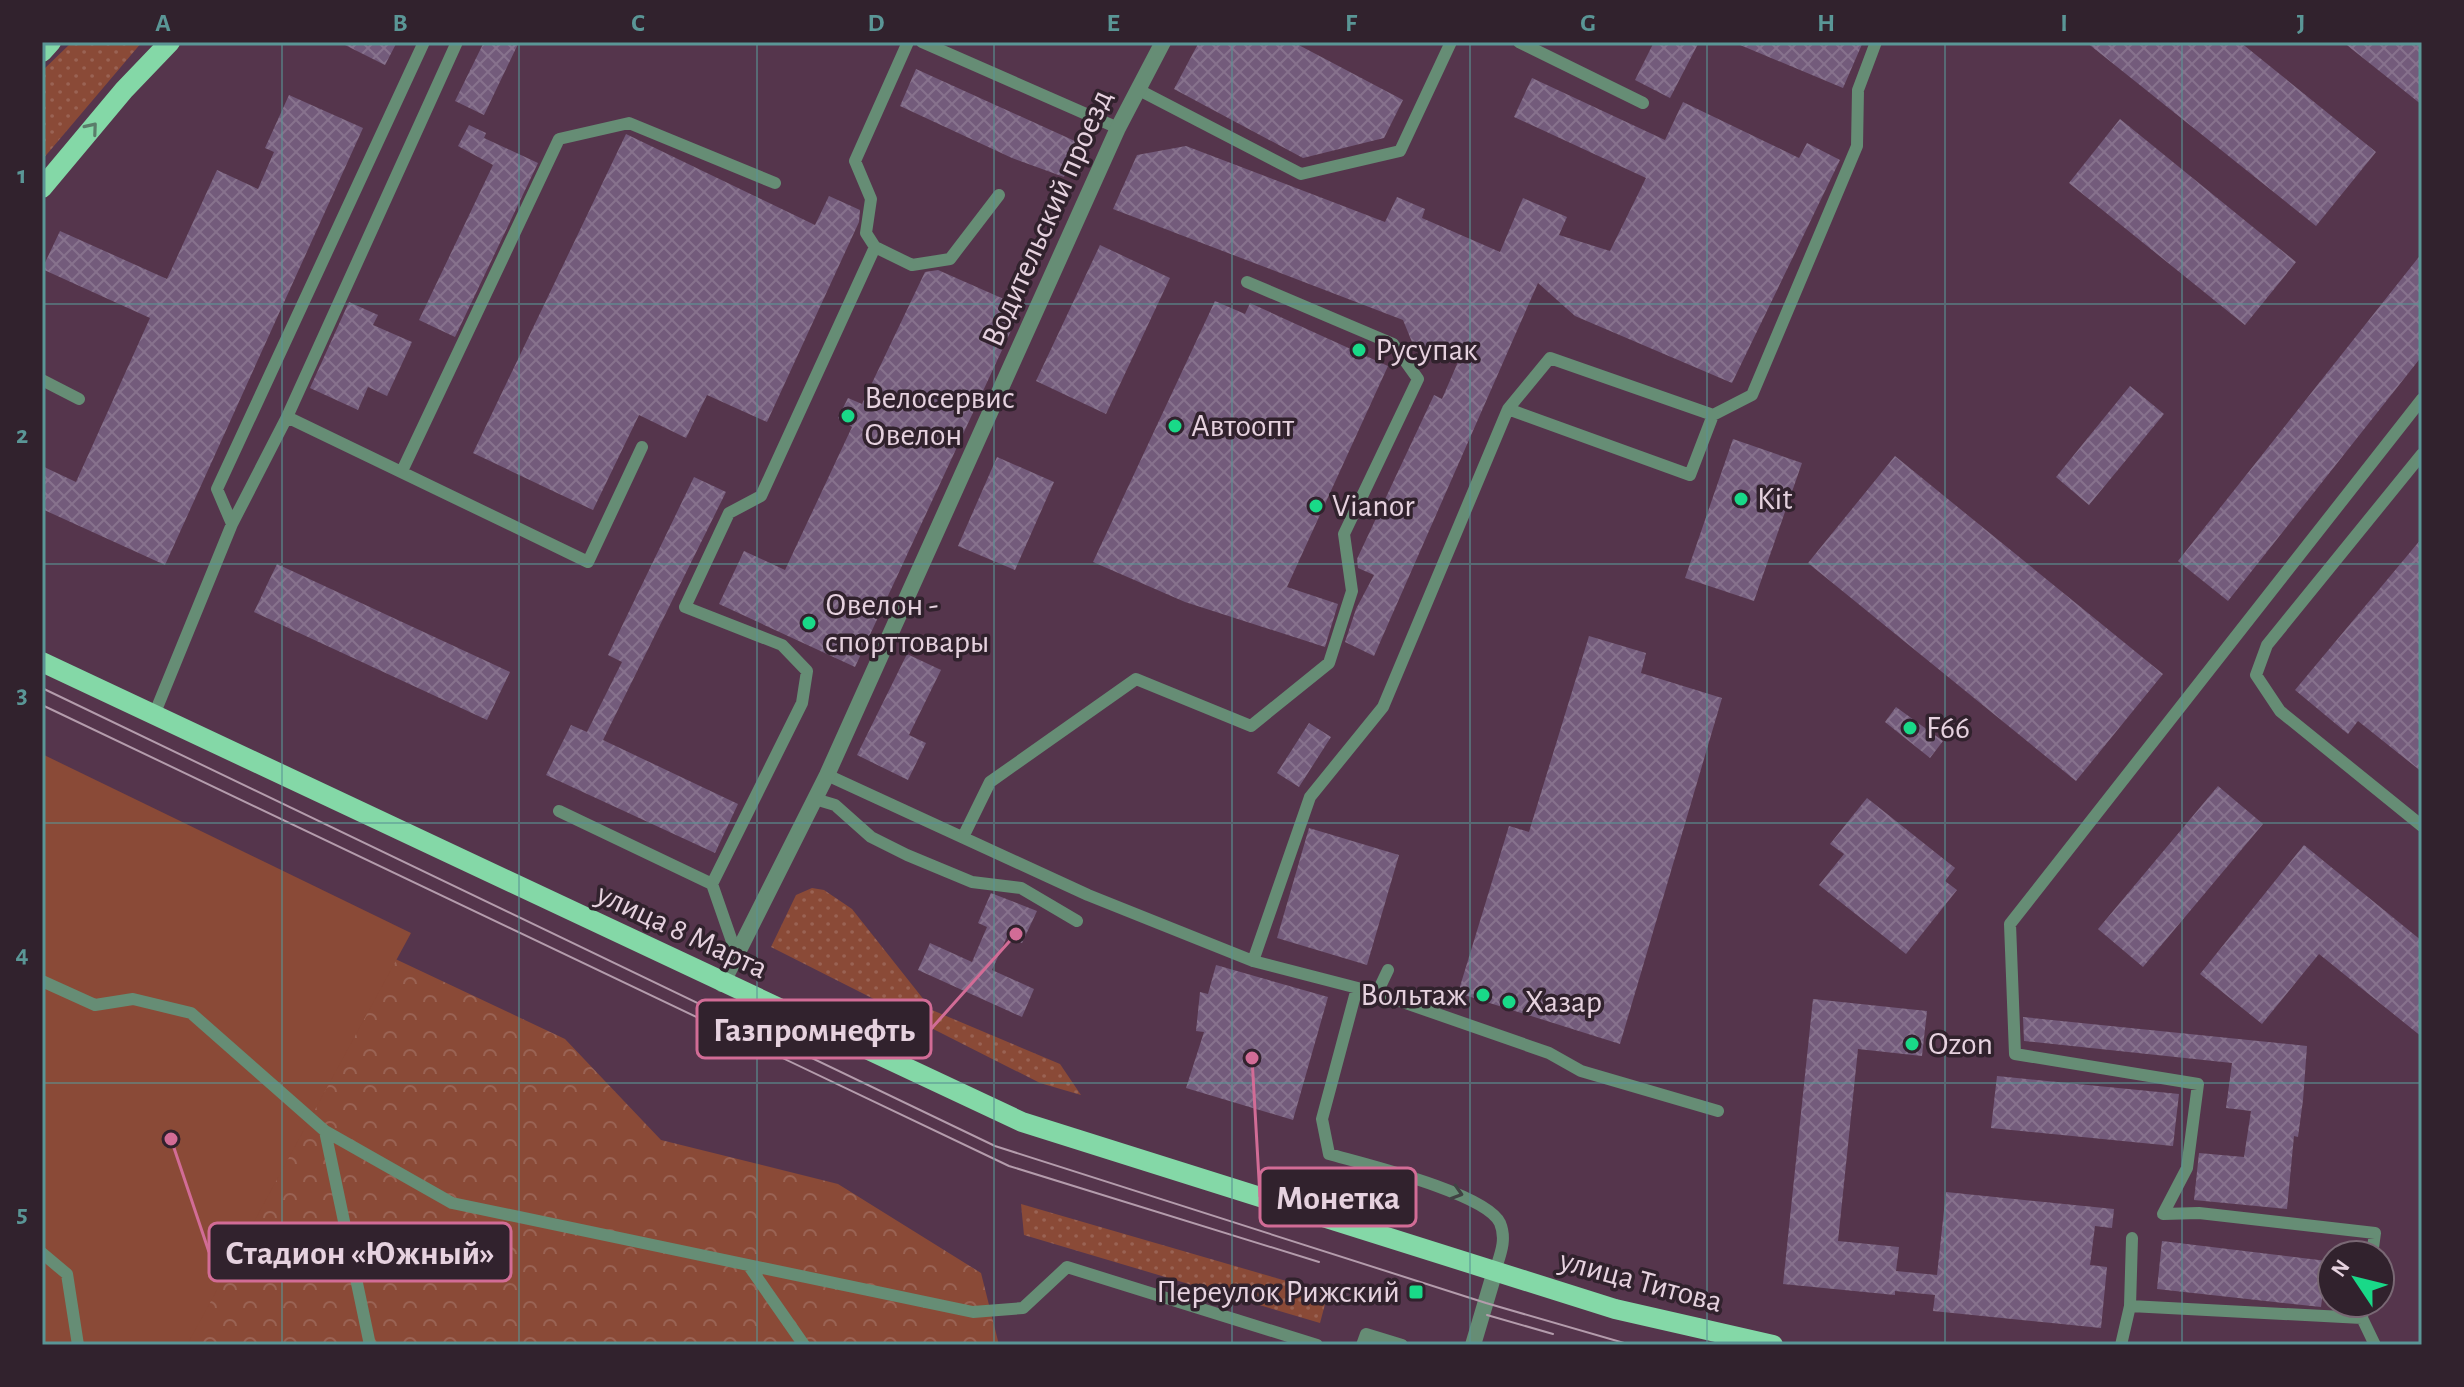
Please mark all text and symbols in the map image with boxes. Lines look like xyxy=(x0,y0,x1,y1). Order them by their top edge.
text: A xyxy=(155,10,171,36)
text: B xyxy=(392,10,408,36)
text: C xyxy=(631,10,645,36)
text: D xyxy=(867,10,885,36)
text: E xyxy=(1106,10,1120,36)
text: F xyxy=(1345,10,1358,36)
text: G xyxy=(1580,10,1596,36)
text: H xyxy=(1817,10,1835,36)
text: I xyxy=(2060,10,2068,36)
text: J xyxy=(2297,10,2305,36)
street label: Водительский проезд xyxy=(976,85,1118,351)
one-way arrow xyxy=(82,123,97,137)
text: 1 xyxy=(17,162,27,188)
place label: Русупак xyxy=(1375,334,1478,366)
marker: Русупак xyxy=(1350,341,1368,359)
place label: Велосервис Овелон xyxy=(864,382,1015,451)
marker: Велосервис Овелон xyxy=(839,407,857,425)
place label: Автоопт xyxy=(1191,410,1294,442)
marker: Автоопт xyxy=(1166,417,1184,435)
text: 2 xyxy=(16,422,28,448)
place label: Kit xyxy=(1757,483,1792,515)
place label: Vianor xyxy=(1332,490,1415,522)
marker: Kit xyxy=(1732,490,1750,508)
marker: Vianor xyxy=(1307,497,1325,515)
place label: Овелон - спорттовары xyxy=(825,589,989,658)
marker: Овелон - спорттовары xyxy=(800,614,818,632)
text: 3 xyxy=(16,682,28,708)
place label: F66 xyxy=(1926,712,1970,744)
marker: F66 xyxy=(1901,719,1919,737)
street label: улица 8 Марта xyxy=(591,877,772,985)
text: 4 xyxy=(15,941,29,967)
place label: Вольтаж xyxy=(1360,979,1467,1011)
marker: Вольтаж xyxy=(1474,986,1492,1004)
place label: Хазар xyxy=(1525,986,1602,1018)
marker: Хазар xyxy=(1500,993,1518,1011)
callout: Газпромнефть xyxy=(697,1000,931,1058)
text: Газпромнефть xyxy=(713,1014,915,1048)
place label: Ozon xyxy=(1928,1028,1993,1060)
marker: Ozon xyxy=(1903,1035,1921,1053)
callout: Монетка xyxy=(1260,1168,1416,1226)
text: Монетка xyxy=(1276,1182,1400,1216)
one-way arrow xyxy=(1450,1184,1463,1200)
text: 5 xyxy=(16,1201,28,1227)
callout: Стадион «Южный» xyxy=(209,1223,511,1281)
text: Стадион «Южный» xyxy=(225,1237,495,1271)
north arrow xyxy=(2316,1239,2396,1319)
street label: улица Титова xyxy=(1555,1244,1726,1318)
text: N xyxy=(2327,1256,2354,1281)
place label: Переулок Рижский xyxy=(1156,1276,1400,1308)
marker: Переулок Рижский xyxy=(1407,1283,1425,1301)

